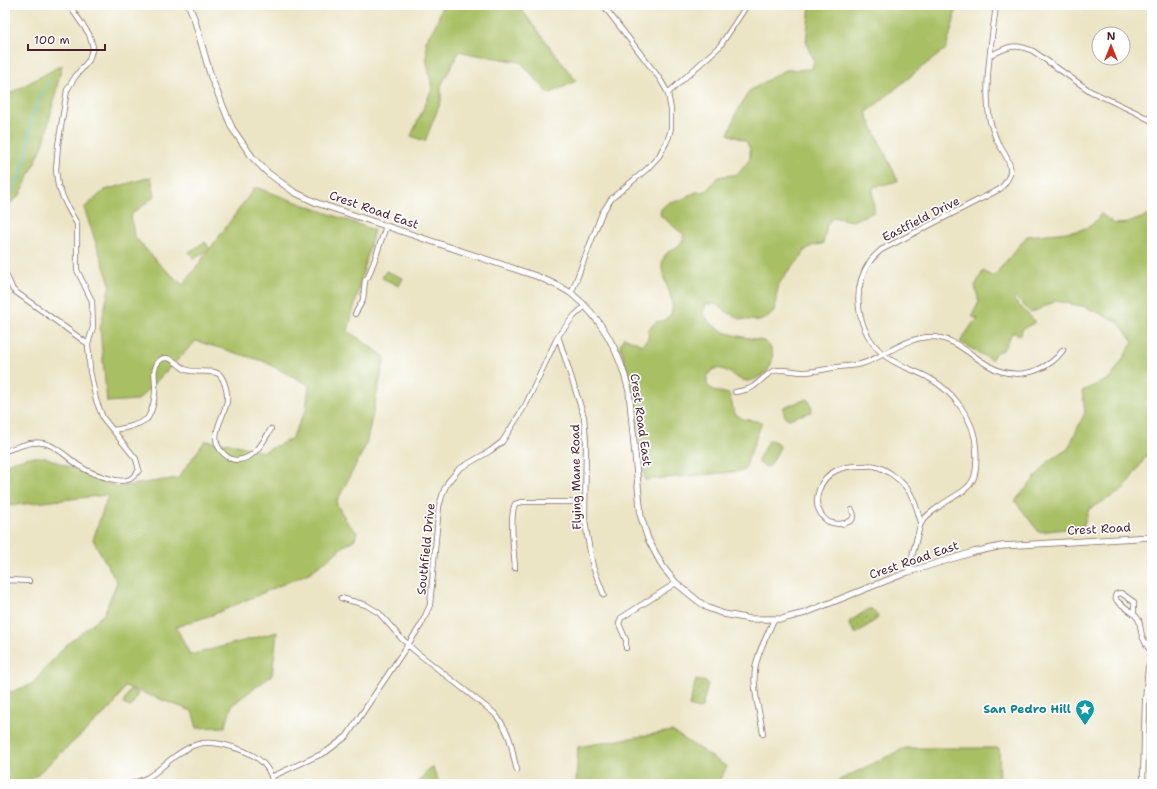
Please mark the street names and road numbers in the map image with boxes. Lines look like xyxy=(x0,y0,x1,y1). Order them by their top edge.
street label: Crest Road East xyxy=(327,187,421,233)
street label: Eastfield Drive xyxy=(880,193,963,245)
street label: Crest Road East xyxy=(627,373,655,467)
street label: Flying Mane Road xyxy=(567,424,585,530)
street label: Southfield Drive xyxy=(413,502,439,596)
street label: Crest Road xyxy=(1067,519,1132,539)
street label: Crest Road East xyxy=(867,537,961,583)

